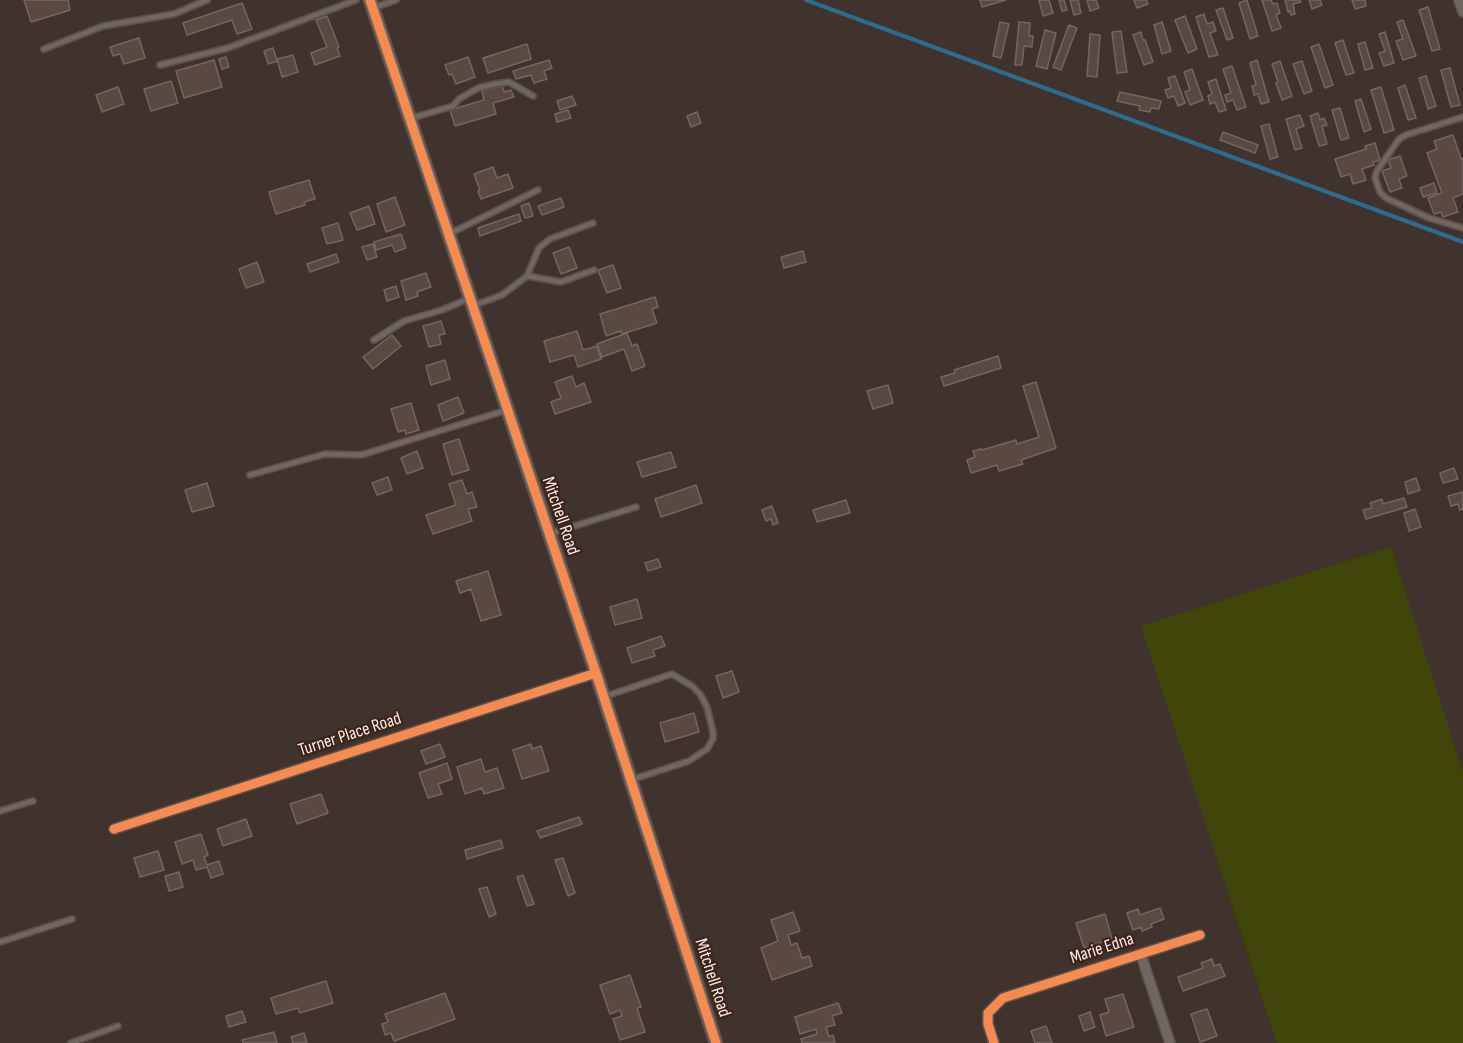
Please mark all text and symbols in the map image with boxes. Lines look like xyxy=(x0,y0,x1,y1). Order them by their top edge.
street label: Mitchell Road xyxy=(537,474,583,558)
street label: Turner Place Road xyxy=(296,708,404,762)
street label: Marie Edna xyxy=(1067,929,1137,969)
street label: Mitchell Road xyxy=(689,936,735,1020)

